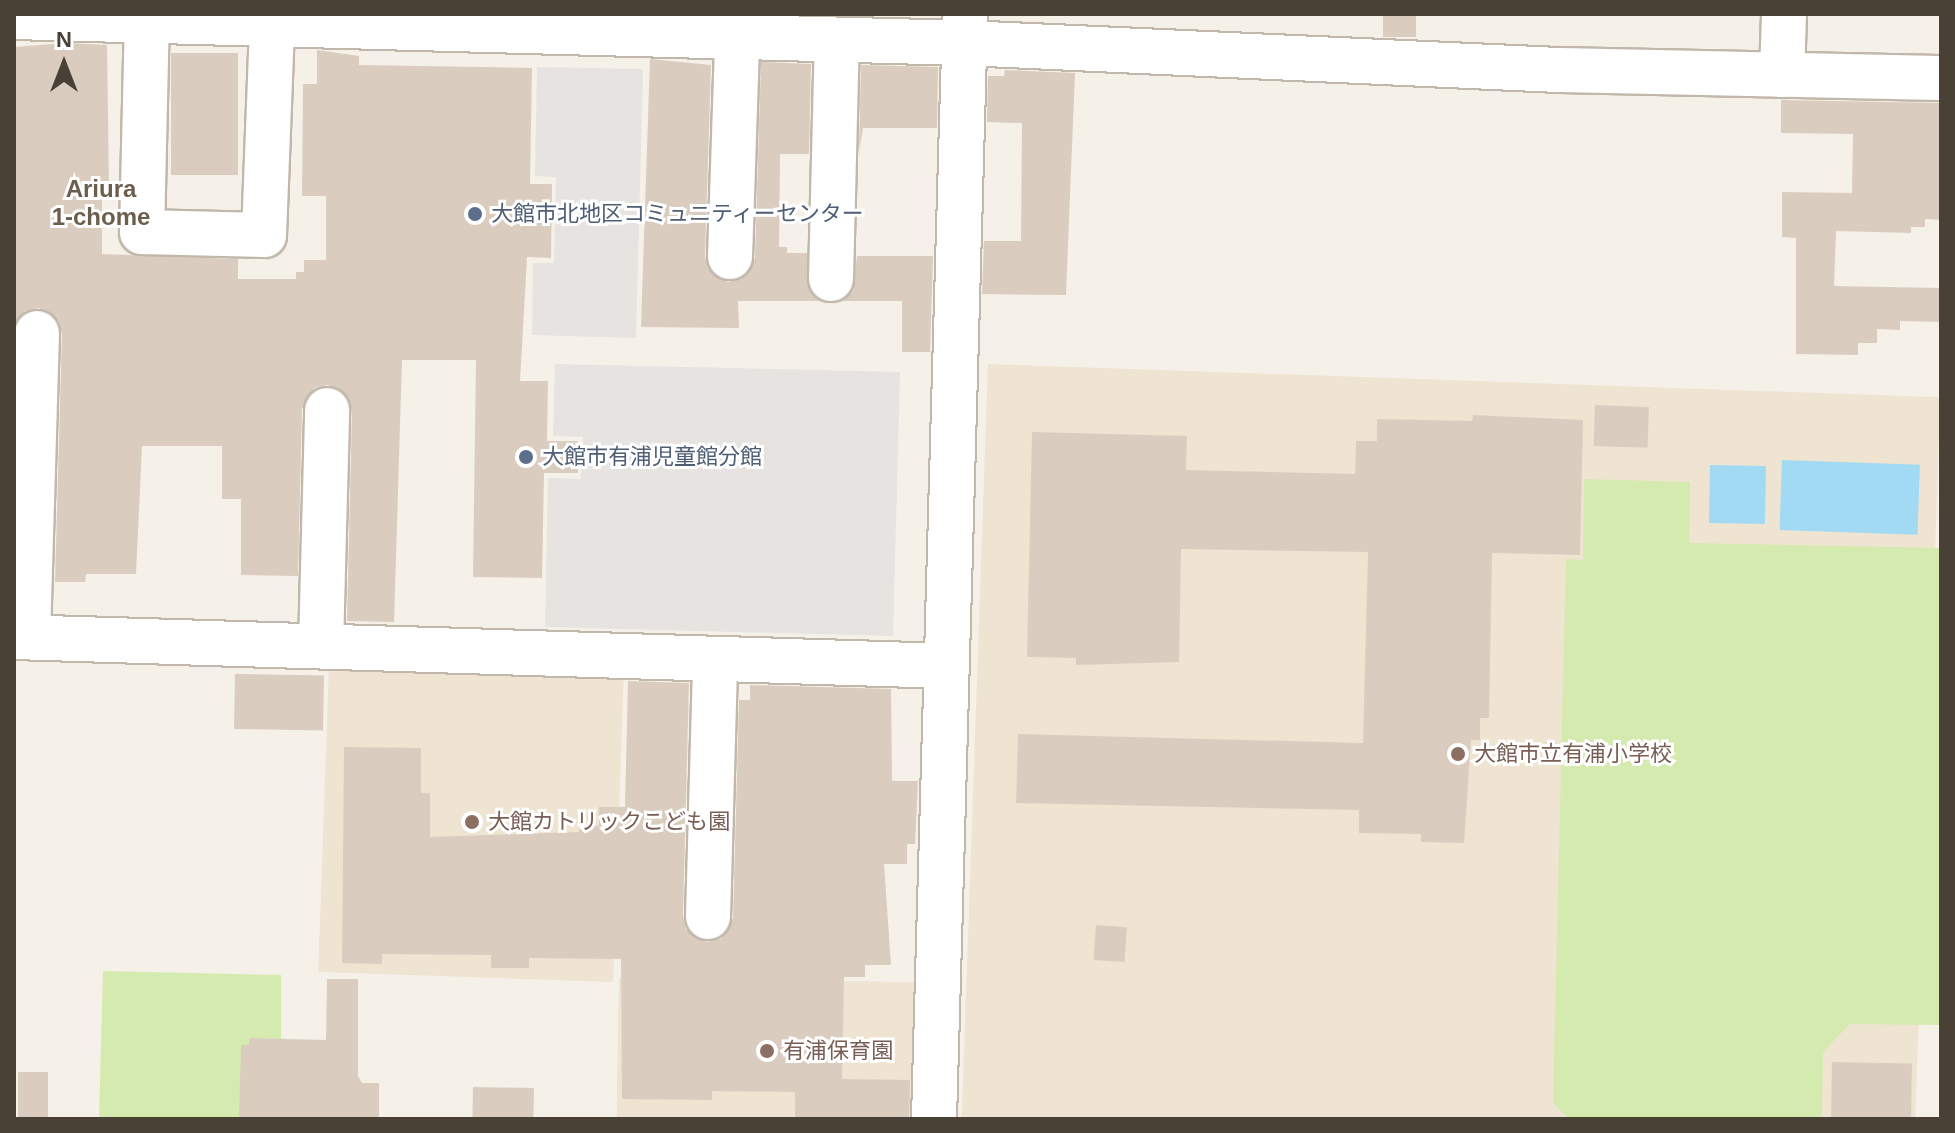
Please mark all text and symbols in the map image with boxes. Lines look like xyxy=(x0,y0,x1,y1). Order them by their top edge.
north arrow xyxy=(24,24,104,104)
text: N xyxy=(56,27,72,52)
district label: Ariura 1-chome xyxy=(52,175,150,231)
place label: 大館市北地区コミュニティーセンター xyxy=(491,201,865,227)
marker: 大館市北地区コミュニティーセンター xyxy=(466,205,484,223)
place label: 大館市有浦児童館分館 xyxy=(542,444,762,470)
marker: 大館市有浦児童館分館 xyxy=(517,448,535,466)
place label: 大館市立有浦小学校 xyxy=(1474,741,1672,767)
marker: 大館市立有浦小学校 xyxy=(1449,745,1467,763)
place label: 大館カトリックこども園 xyxy=(488,809,730,835)
marker: 大館カトリックこども園 xyxy=(463,813,481,831)
place label: 有浦保育園 xyxy=(783,1038,893,1064)
marker: 有浦保育園 xyxy=(758,1042,776,1060)

